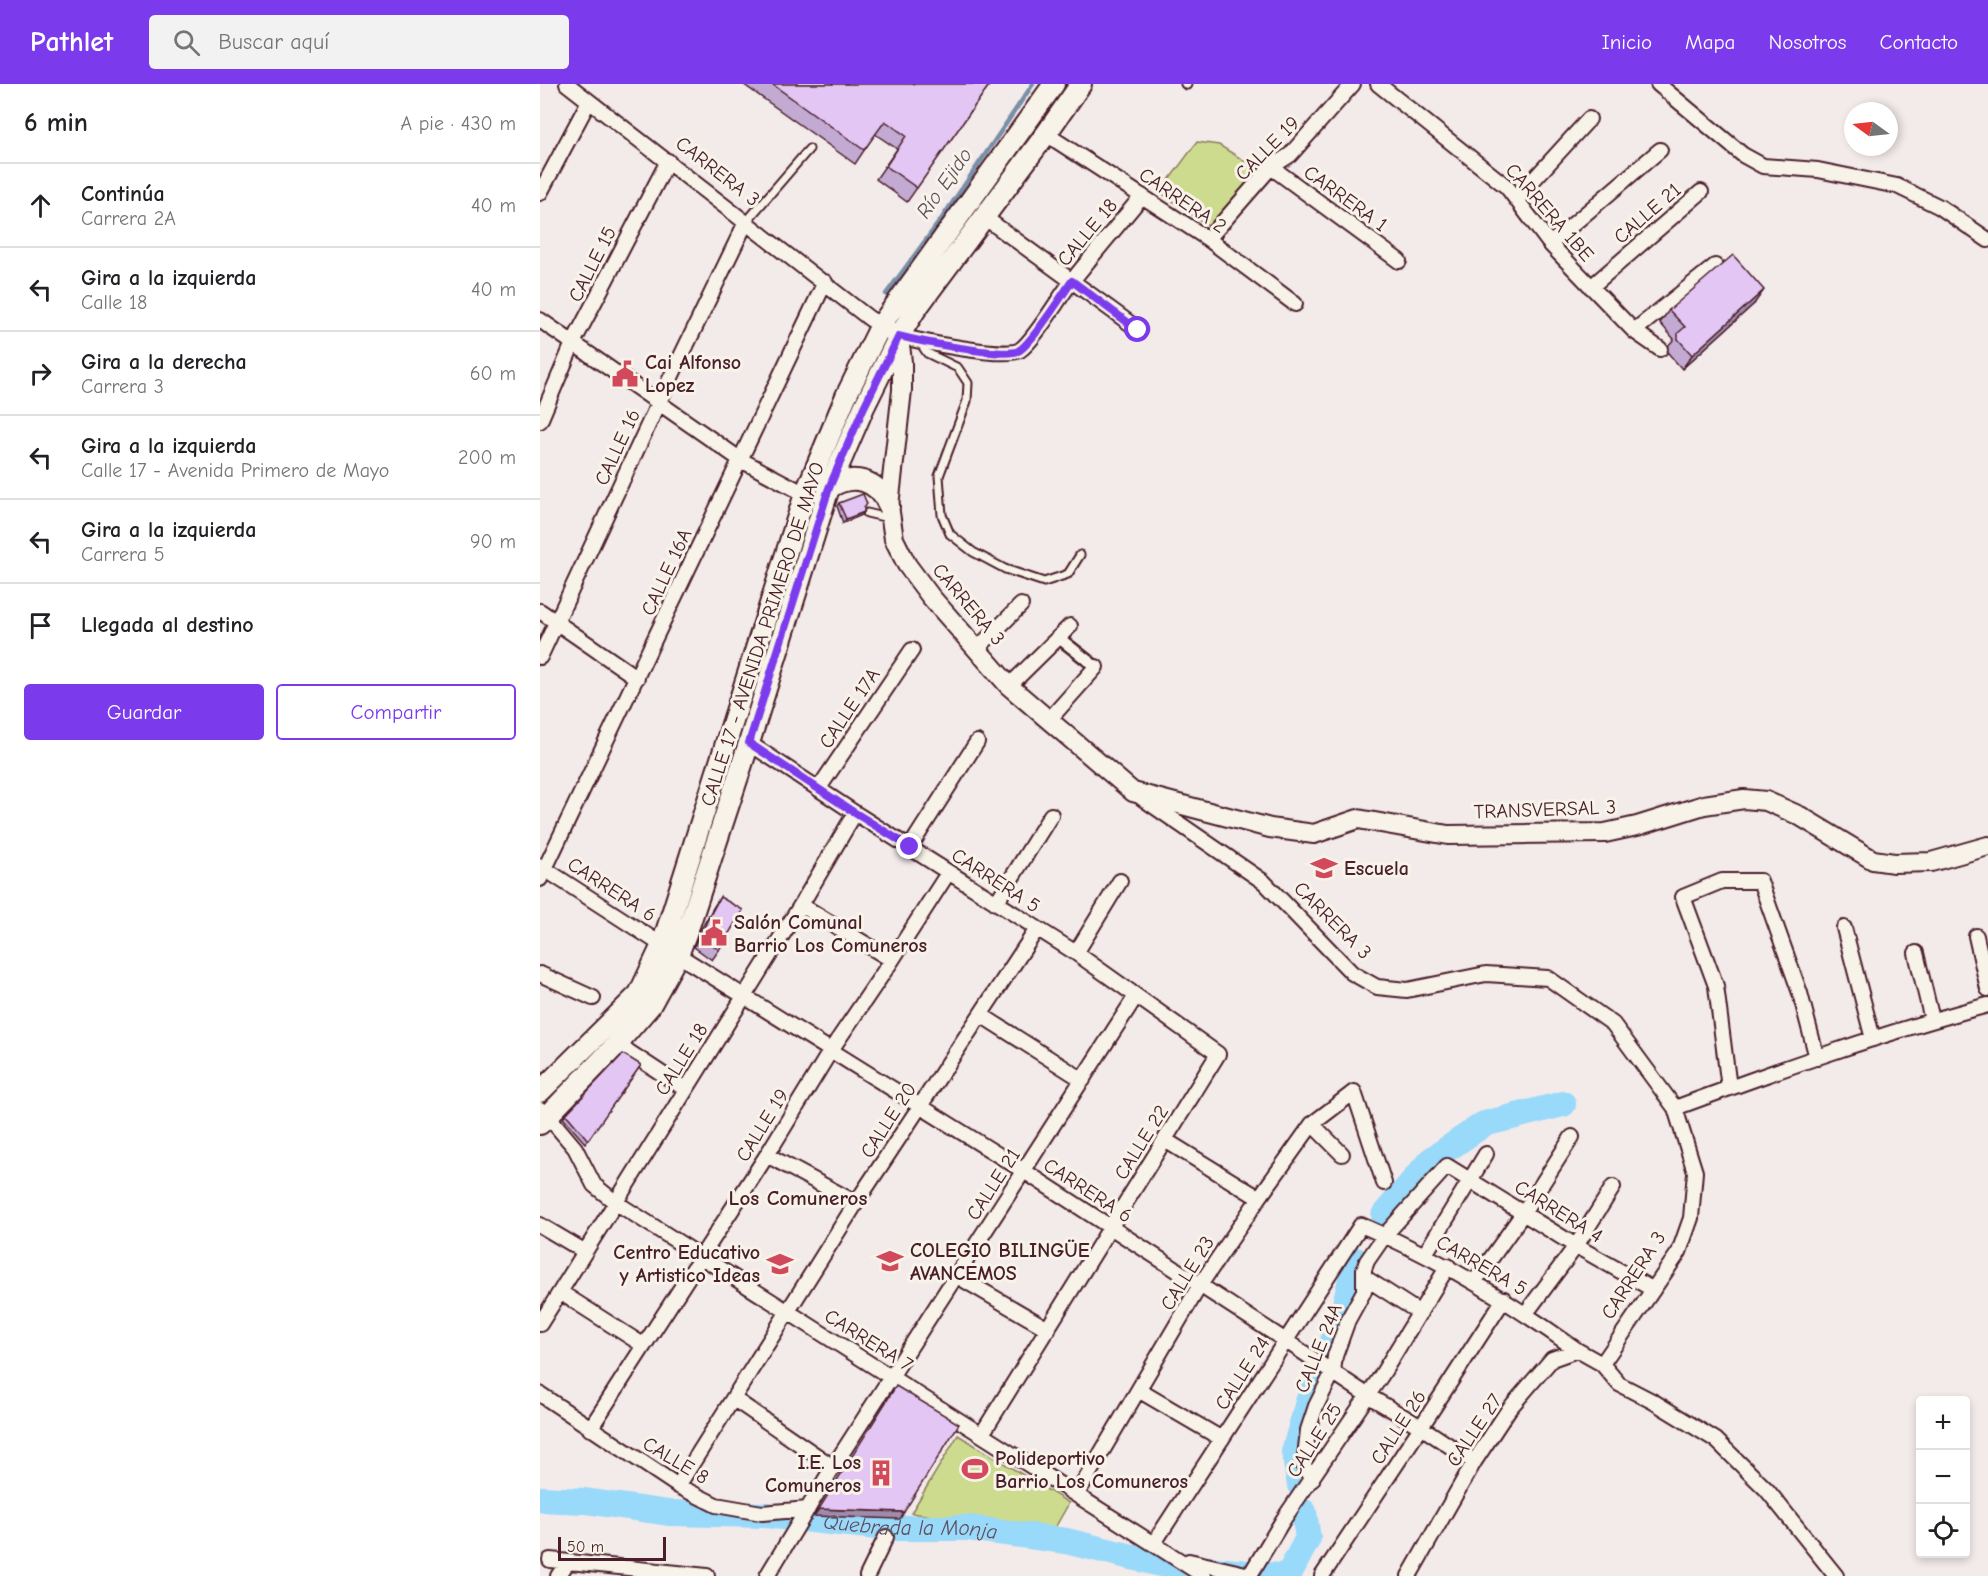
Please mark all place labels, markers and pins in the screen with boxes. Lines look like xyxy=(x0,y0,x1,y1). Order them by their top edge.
place label: Cai Alfonso Lopez xyxy=(645,351,741,397)
public building icon: Cai Alfonso Lopez xyxy=(610,359,640,389)
school or university icon: Escuela xyxy=(1309,853,1339,883)
place label: Escuela xyxy=(1344,857,1409,880)
place label: Salón Comunal Barrio Los Comuneros xyxy=(734,911,927,957)
public building icon: Salón Comunal Barrio Los Comuneros xyxy=(699,918,729,948)
place label: COLEGIO BILINGÜE AVANCEMOS xyxy=(910,1239,1090,1285)
place label: Centro Educativo y Artistico Ideas xyxy=(613,1241,760,1287)
school or university icon: COLEGIO BILINGÜE AVANCEMOS xyxy=(875,1246,905,1276)
school or university icon: Centro Educativo y Artistico Ideas xyxy=(765,1249,795,1279)
place label: Polideportivo Barrio Los Comuneros xyxy=(995,1447,1188,1493)
place label: I.E. Los Comuneros xyxy=(765,1451,861,1497)
sports icon: Polideportivo Barrio Los Comuneros xyxy=(960,1454,990,1484)
building icon: I.E. Los Comuneros xyxy=(866,1458,896,1488)

